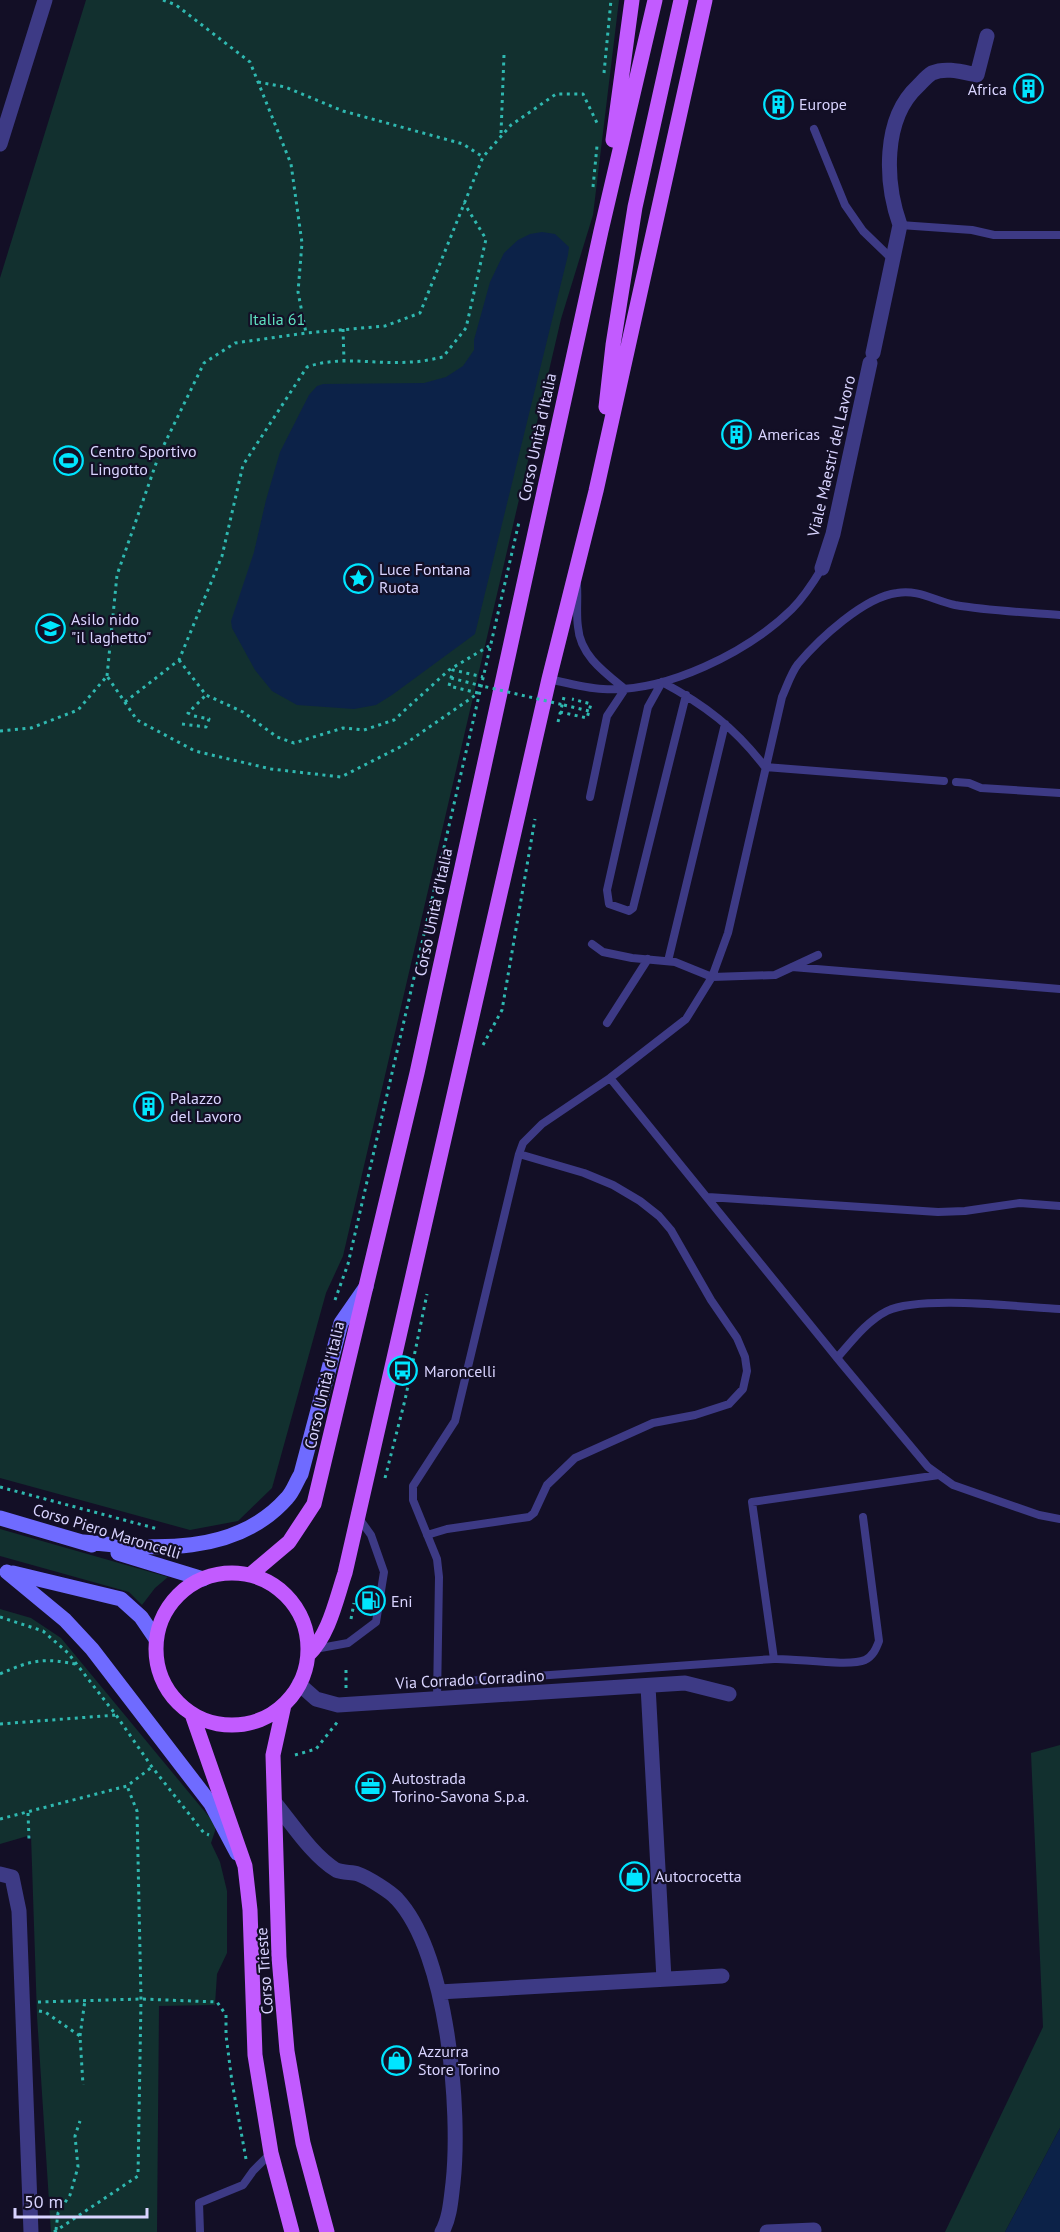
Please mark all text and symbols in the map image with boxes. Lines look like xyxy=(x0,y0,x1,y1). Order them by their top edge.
building icon: Africa xyxy=(1012,73,1044,105)
place label: Africa xyxy=(968,79,1007,99)
building icon: Europe xyxy=(762,88,794,120)
place label: Europe xyxy=(799,94,847,114)
park label: Italia 61 xyxy=(249,309,305,329)
street label: Corso Unità d'Italia xyxy=(514,371,560,503)
street label: Viale Maestri del Lavoro xyxy=(802,373,859,540)
building icon: Americas xyxy=(721,418,753,450)
place label: Americas xyxy=(758,424,820,444)
place label: Centro Sportivo Lingotto xyxy=(90,441,197,479)
sports icon: Centro Sportivo Lingotto xyxy=(53,444,85,476)
place label: Luce Fontana Ruota xyxy=(379,559,470,597)
place icon: Luce Fontana Ruota xyxy=(342,562,374,594)
place label: Asilo nido "il laghetto" xyxy=(71,609,151,647)
school or university icon: Asilo nido "il laghetto" xyxy=(34,612,66,644)
street label: Corso Unità d'Italia xyxy=(410,846,456,978)
place label: Palazzo del Lavoro xyxy=(170,1088,242,1126)
building icon: Palazzo del Lavoro xyxy=(133,1091,165,1123)
street label: Corso Unità d'Italia xyxy=(300,1319,348,1451)
bus stop icon: Maroncelli xyxy=(387,1355,419,1387)
place label: Maroncelli xyxy=(424,1361,496,1381)
street label: Corso Piero Maroncelli xyxy=(31,1499,183,1563)
fuel station icon: Eni xyxy=(354,1585,386,1617)
place label: Eni xyxy=(391,1591,413,1611)
street label: Via Corrado Corradino xyxy=(394,1665,545,1693)
place label: Autostrada Torino-Savona S.p.a. xyxy=(392,1768,529,1806)
office icon: Autostrada Torino-Savona S.p.a. xyxy=(355,1771,387,1803)
shop icon: Autocrocetta xyxy=(618,1860,650,1892)
place label: Autocrocetta xyxy=(655,1866,742,1886)
street label: Corso Trieste xyxy=(251,1927,277,2015)
place label: Azzurra Store Torino xyxy=(418,2041,500,2079)
shop icon: Azzurra Store Torino xyxy=(381,2044,413,2076)
scale bar xyxy=(15,2181,147,2219)
text: 50 m xyxy=(24,2190,63,2213)

